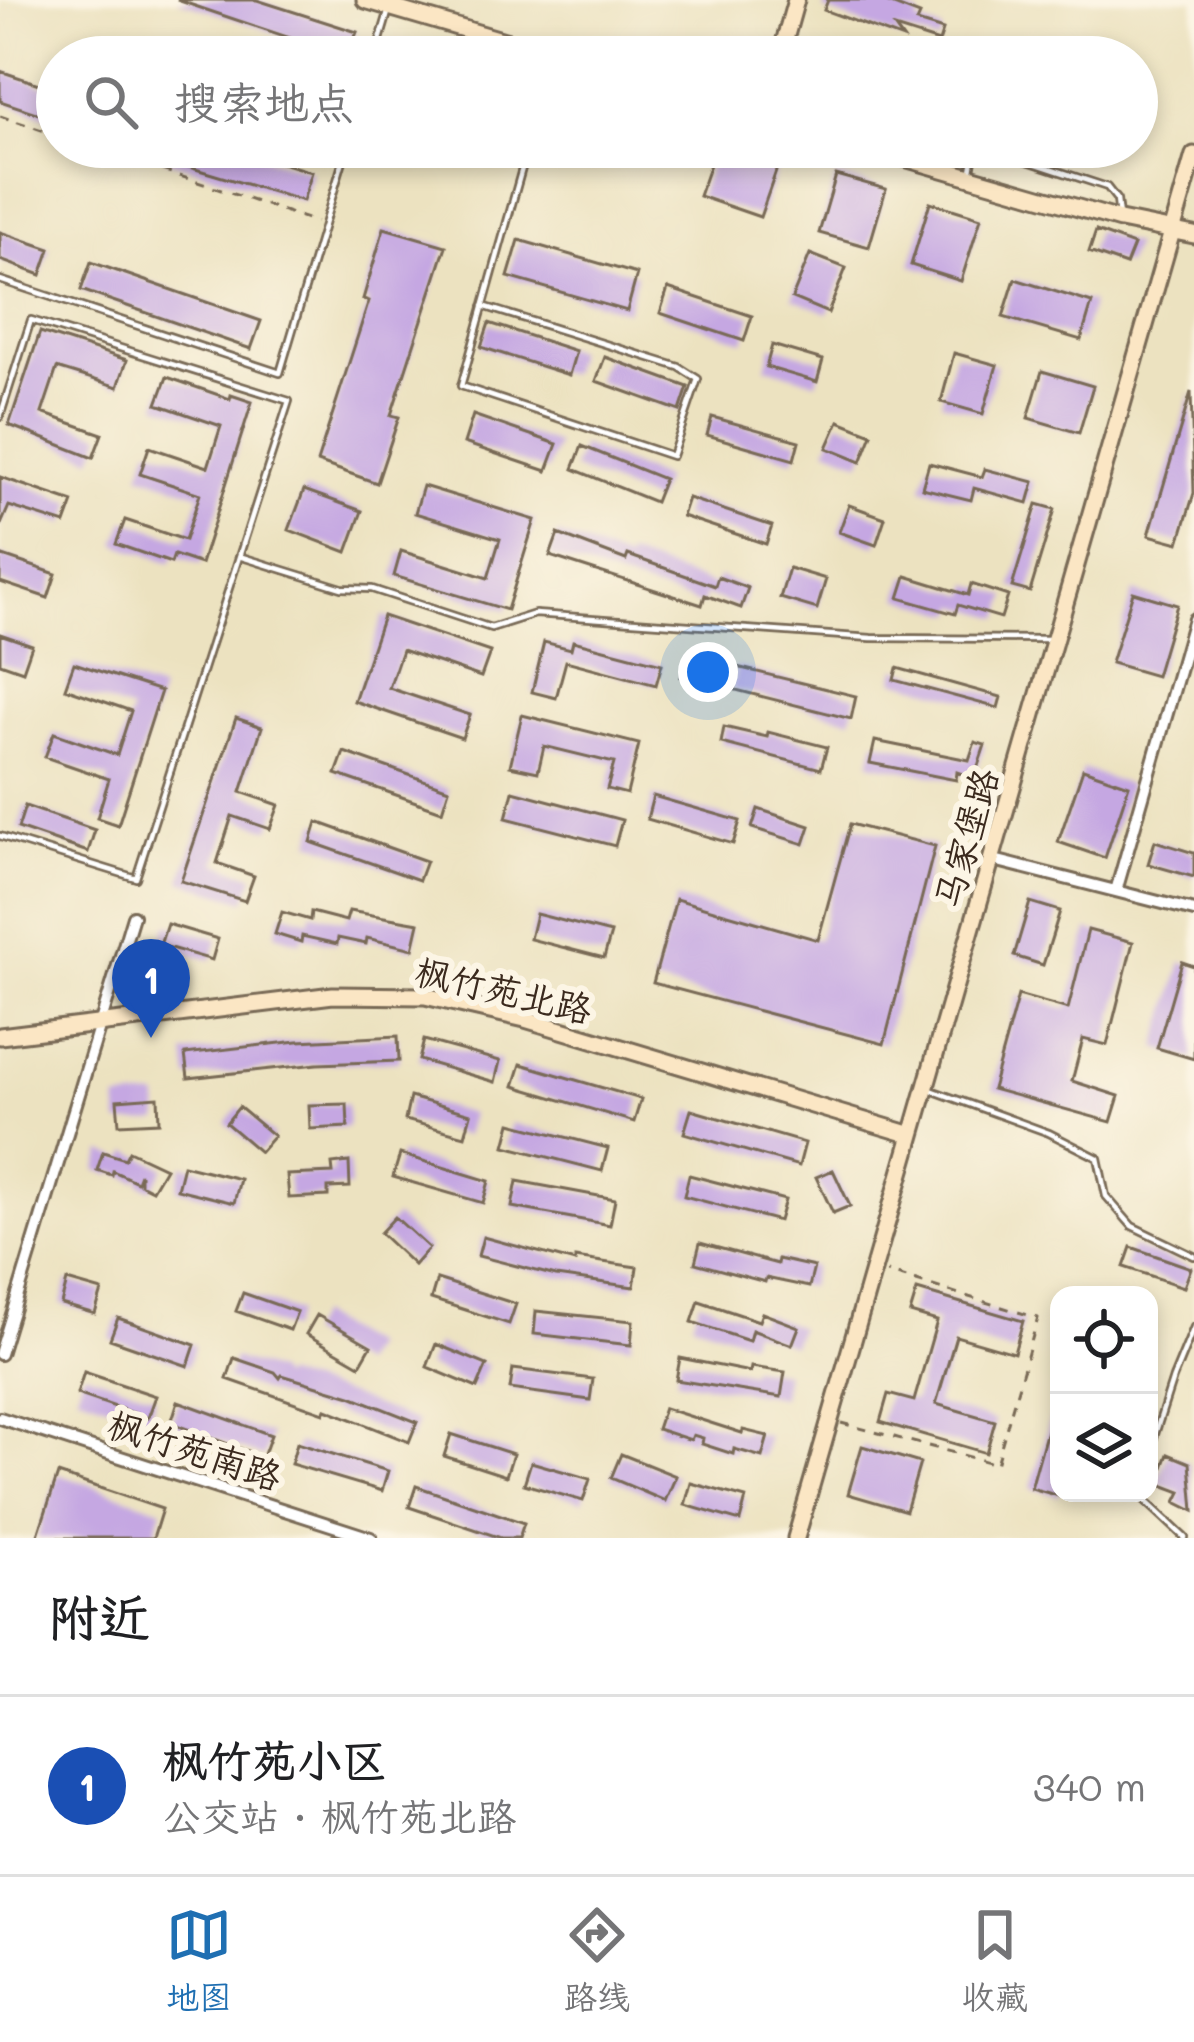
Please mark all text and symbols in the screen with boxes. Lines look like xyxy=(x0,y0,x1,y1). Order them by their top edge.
search box xyxy=(36,36,1158,168)
icon: search xyxy=(78,69,144,135)
text: 搜索地点 xyxy=(174,72,354,130)
your location xyxy=(678,642,738,702)
street label: 马家堡路 xyxy=(923,762,1007,914)
pin: 1 xyxy=(112,939,190,1038)
street label: 枫竹苑北路 xyxy=(411,946,597,1032)
map controls xyxy=(1050,1286,1158,1502)
button: locate xyxy=(1050,1286,1158,1394)
button: layers xyxy=(1050,1394,1158,1502)
street label: 枫竹苑南路 xyxy=(102,1399,288,1499)
text: 附近 xyxy=(48,1582,150,1649)
text: 枫竹苑小区 xyxy=(162,1730,387,1788)
text: 1 xyxy=(78,1760,96,1811)
text: 340 m xyxy=(1033,1760,1146,1811)
text: 公交站 · 枫竹苑北路 xyxy=(162,1790,516,1841)
tab: 地图 xyxy=(166,1902,232,2018)
tab: 路线 xyxy=(564,1902,630,2018)
tab: 收藏 xyxy=(962,1902,1028,2018)

